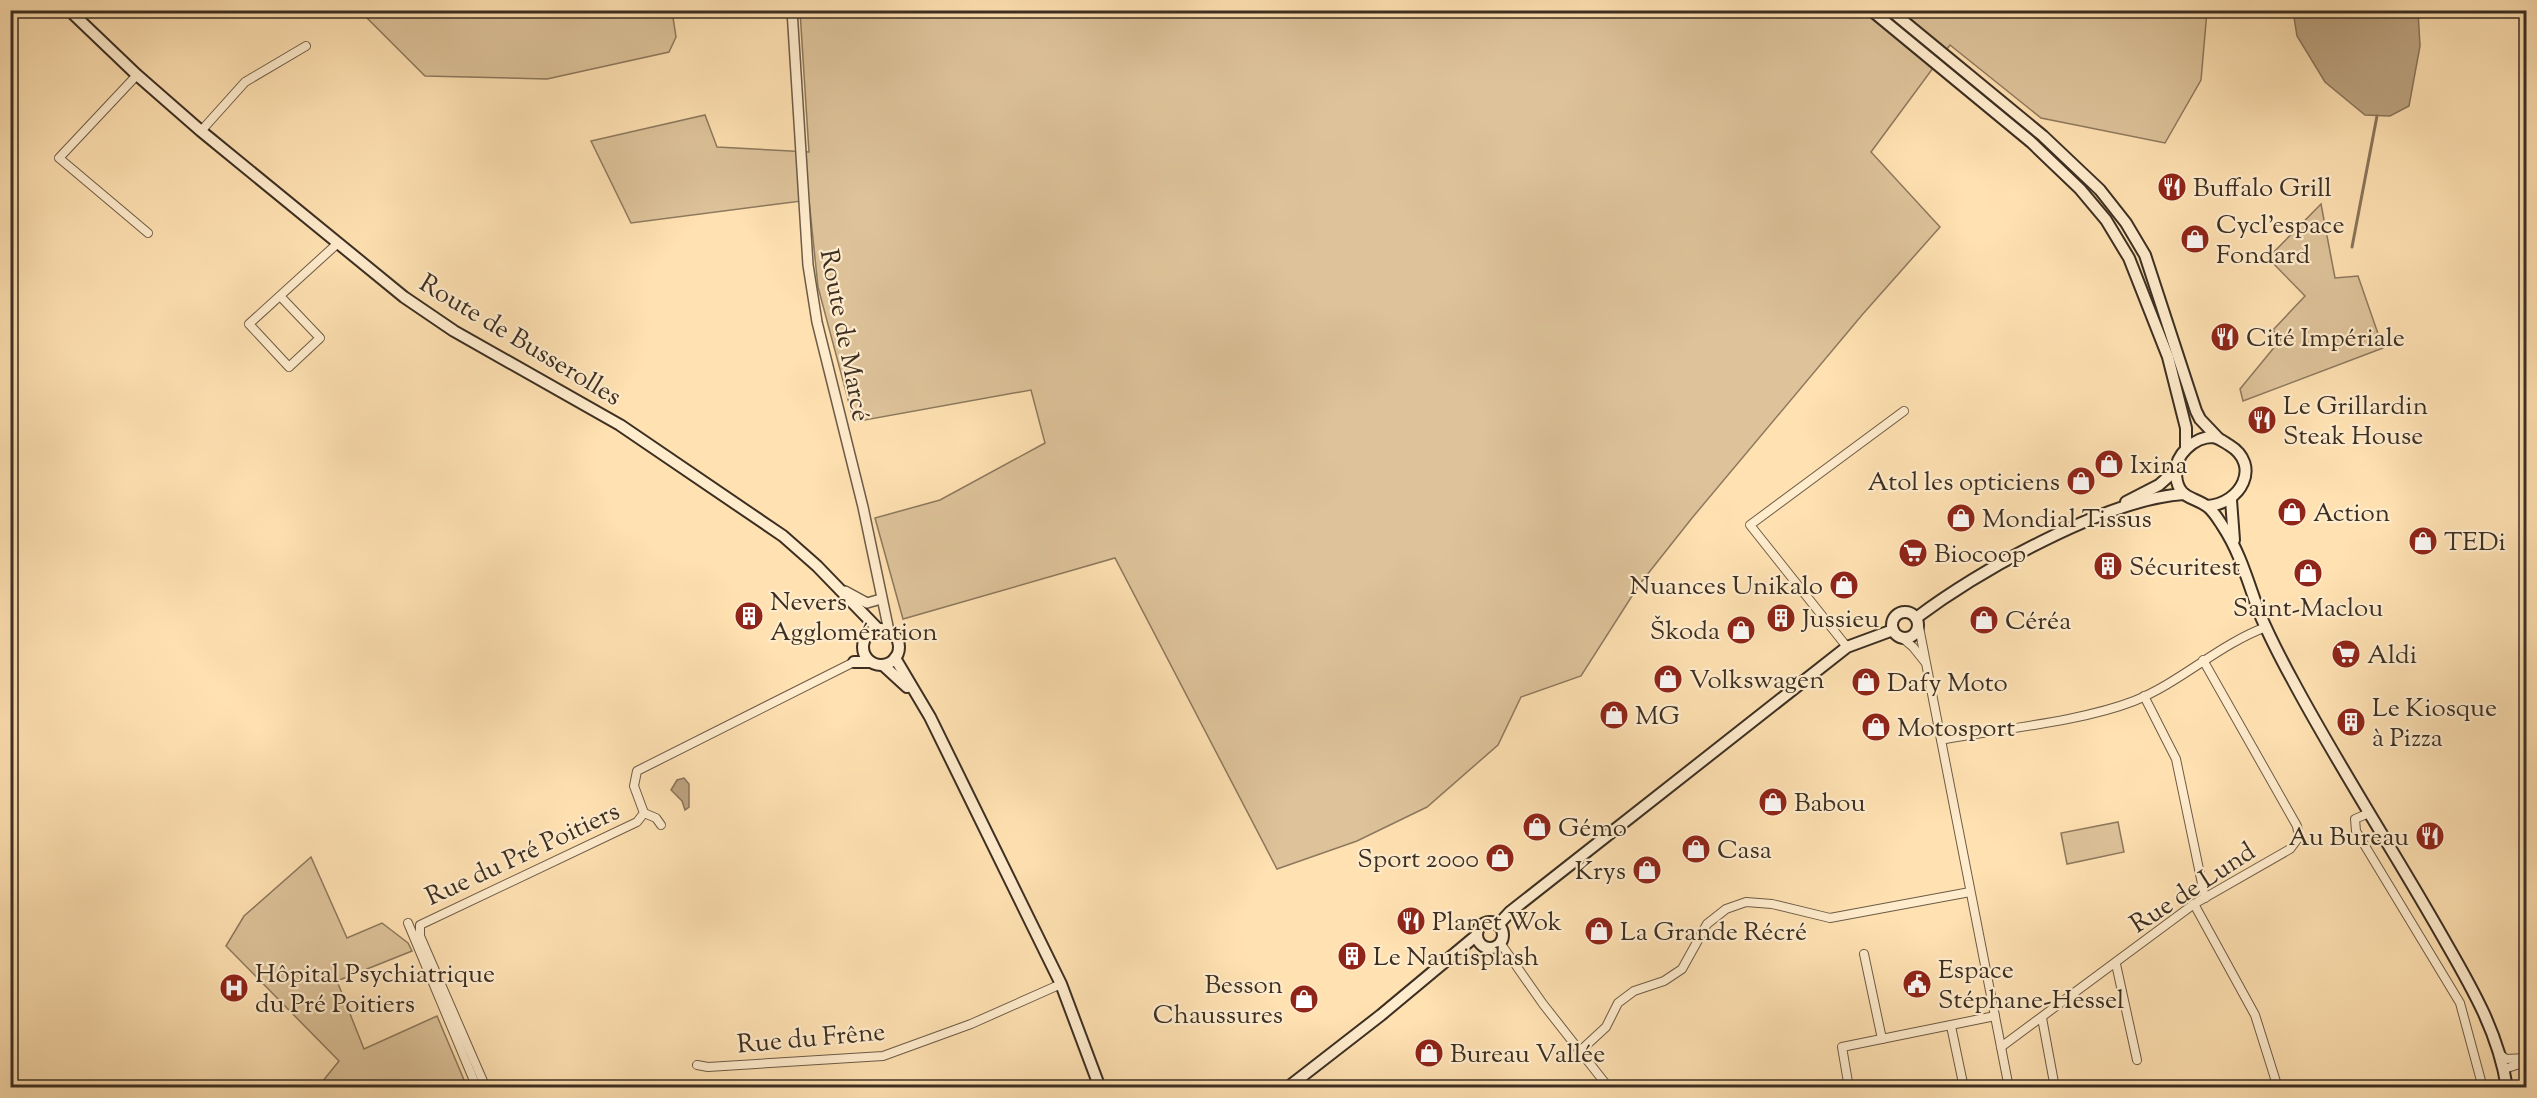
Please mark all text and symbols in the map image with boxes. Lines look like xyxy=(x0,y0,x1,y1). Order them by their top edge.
restaurant icon: Buffalo Grill xyxy=(2156,171,2188,203)
place label: Buffalo Grill xyxy=(2193,171,2332,208)
place label: Cycl’espace Fondard xyxy=(2216,208,2345,275)
shop icon: Cycl’espace Fondard xyxy=(2179,223,2211,255)
street label: Route de Marcé xyxy=(809,246,878,425)
street label: Route de Busserolles xyxy=(412,266,628,416)
restaurant icon: Cité Impériale xyxy=(2209,321,2241,353)
place label: Cité Impériale xyxy=(2246,321,2405,358)
place label: Le Grillardin Steak House xyxy=(2283,389,2428,456)
restaurant icon: Le Grillardin Steak House xyxy=(2246,404,2278,436)
shop icon: Ixina xyxy=(2093,448,2125,480)
place label: Ixina xyxy=(2130,448,2188,485)
place label: Atol les opticiens xyxy=(1867,465,2060,502)
shop icon: Atol les opticiens xyxy=(2065,465,2097,497)
shop icon: Action xyxy=(2276,496,2308,528)
place label: Action xyxy=(2313,496,2390,533)
shop icon: Mondial Tissus xyxy=(1945,502,1977,534)
place label: Mondial Tissus xyxy=(1982,502,2152,539)
shop icon: TEDi xyxy=(2407,525,2439,557)
place label: TEDi xyxy=(2444,525,2506,562)
supermarket icon: Biocoop xyxy=(1897,537,1929,569)
place label: Biocoop xyxy=(1934,537,2026,574)
building icon: Sécuritest xyxy=(2092,550,2124,582)
place label: Sécuritest xyxy=(2129,550,2241,587)
shop icon: Saint-Maclou xyxy=(2292,557,2324,589)
place label: Nuances Unikalo xyxy=(1629,569,1823,606)
shop icon: Nuances Unikalo xyxy=(1828,569,1860,601)
place label: Nevers Agglomération xyxy=(770,585,938,652)
place label: Saint-Maclou xyxy=(2233,591,2383,628)
building icon: Nevers Agglomération xyxy=(733,600,765,632)
building icon: Jussieu xyxy=(1765,602,1797,634)
place label: Jussieu xyxy=(1800,602,1879,639)
shop icon: Céréa xyxy=(1968,604,2000,636)
place label: Céréa xyxy=(2005,604,2071,641)
place label: Škoda xyxy=(1650,614,1720,651)
shop icon: Škoda xyxy=(1725,614,1757,646)
supermarket icon: Aldi xyxy=(2330,638,2362,670)
place label: Aldi xyxy=(2367,638,2417,675)
shop icon: Volkswagen xyxy=(1652,663,1684,695)
place label: Volkswagen xyxy=(1689,663,1825,700)
shop icon: Dafy Moto xyxy=(1850,666,1882,698)
place label: Dafy Moto xyxy=(1887,666,2008,703)
place label: Le Kiosque à Pizza xyxy=(2372,691,2497,758)
shop icon: MG xyxy=(1598,699,1630,731)
place label: MG xyxy=(1635,699,1680,736)
building icon: Le Kiosque à Pizza xyxy=(2335,706,2367,738)
shop icon: Motosport xyxy=(1860,711,1892,743)
place label: Motosport xyxy=(1897,711,2015,748)
shop icon: Babou xyxy=(1757,786,1789,818)
place label: Babou xyxy=(1794,786,1866,823)
street label: Rue du Pré Poitiers xyxy=(420,794,626,917)
shop icon: Gémo xyxy=(1521,811,1553,843)
place label: Gémo xyxy=(1558,811,1627,848)
place label: Au Bureau xyxy=(2288,820,2409,857)
restaurant icon: Au Bureau xyxy=(2414,820,2446,852)
shop icon: Casa xyxy=(1680,833,1712,865)
place label: Casa xyxy=(1717,833,1772,870)
street label: Rue de Lund xyxy=(2123,834,2264,944)
place label: Sport 2000 xyxy=(1357,842,1479,879)
shop icon: Sport 2000 xyxy=(1484,842,1516,874)
place label: Krys xyxy=(1575,854,1626,891)
shop icon: Krys xyxy=(1631,854,1663,886)
restaurant icon: Planet Wok xyxy=(1395,905,1427,937)
place label: Planet Wok xyxy=(1432,905,1562,942)
shop icon: La Grande Récré xyxy=(1583,915,1615,947)
place label: La Grande Récré xyxy=(1620,915,1807,952)
building icon: Le Nautisplash xyxy=(1336,940,1368,972)
place label: Le Nautisplash xyxy=(1373,940,1539,977)
place label: Espace Stéphane-Hessel xyxy=(1938,953,2124,1020)
place label: Hôpital Psychiatrique du Pré Poitiers xyxy=(255,957,495,1024)
place label: Besson Chaussures xyxy=(1153,968,1283,1035)
public building icon: Espace Stéphane-Hessel xyxy=(1901,968,1933,1000)
hospital icon: Hôpital Psychiatrique du Pré Poitiers xyxy=(218,972,250,1004)
shop icon: Besson Chaussures xyxy=(1288,983,1320,1015)
street label: Rue du Frêne xyxy=(736,1015,887,1064)
shop icon: Bureau Vallée xyxy=(1413,1037,1445,1069)
place label: Bureau Vallée xyxy=(1450,1037,1605,1074)

